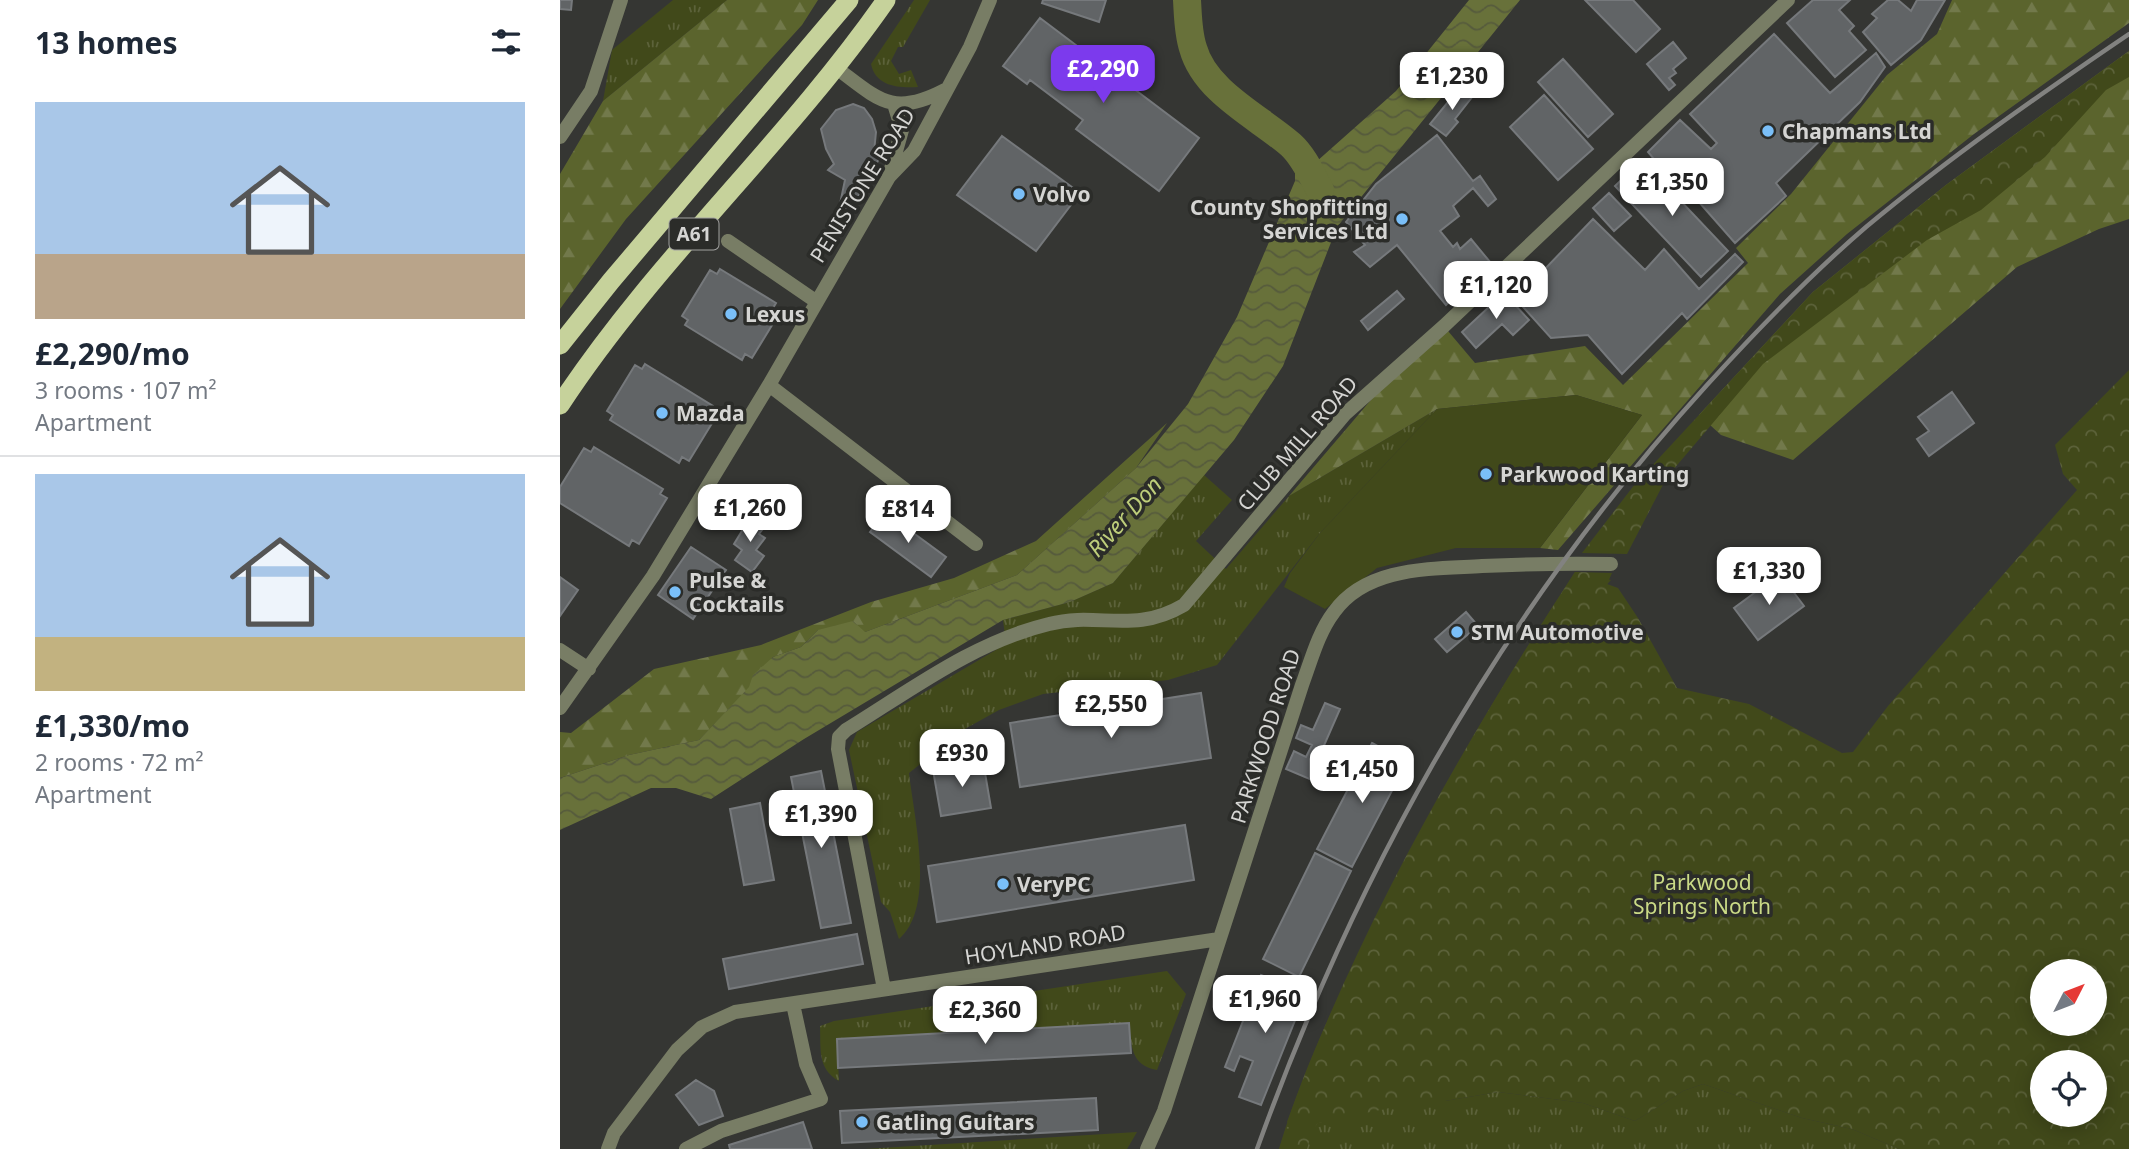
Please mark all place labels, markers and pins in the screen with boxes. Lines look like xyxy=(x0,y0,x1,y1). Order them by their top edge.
pin: £2,290 xyxy=(1046,46,1160,105)
pin: £1,230 xyxy=(1395,52,1509,112)
place label: Chapmans Ltd xyxy=(1782,117,1932,145)
marker: Chapmans Ltd xyxy=(1760,123,1776,139)
pin: £1,350 xyxy=(1615,158,1729,218)
place label: Volvo xyxy=(1033,180,1091,208)
marker: Volvo xyxy=(1011,186,1027,202)
place label: County Shopfitting Services Ltd xyxy=(1190,193,1388,245)
marker: County Shopfitting Services Ltd xyxy=(1394,211,1410,227)
pin: £1,120 xyxy=(1439,262,1553,321)
place label: Lexus xyxy=(745,300,805,328)
marker: Lexus xyxy=(723,306,739,322)
place label: Mazda xyxy=(676,399,745,427)
marker: Mazda xyxy=(654,405,670,421)
place label: Parkwood Karting xyxy=(1500,460,1689,488)
marker: Parkwood Karting xyxy=(1478,466,1494,482)
pin: £1,260 xyxy=(693,484,807,544)
pin: £814 xyxy=(867,486,949,545)
pin: £1,330 xyxy=(1712,548,1826,607)
place label: Pulse & Cocktails xyxy=(689,566,784,618)
marker: Pulse & Cocktails xyxy=(667,584,683,600)
place label: STM Automotive xyxy=(1471,618,1644,646)
marker: STM Automotive xyxy=(1449,624,1465,640)
pin: £2,550 xyxy=(1054,680,1168,740)
pin: £930 xyxy=(921,730,1003,789)
pin: £1,450 xyxy=(1305,746,1419,805)
pin: £1,390 xyxy=(764,790,878,850)
place label: VeryPC xyxy=(1017,870,1091,898)
marker: VeryPC xyxy=(995,876,1011,892)
pin: £1,960 xyxy=(1208,976,1322,1035)
pin: £2,360 xyxy=(928,986,1042,1046)
place label: Gatling Guitars xyxy=(876,1108,1035,1136)
marker: Gatling Guitars xyxy=(854,1114,870,1130)

